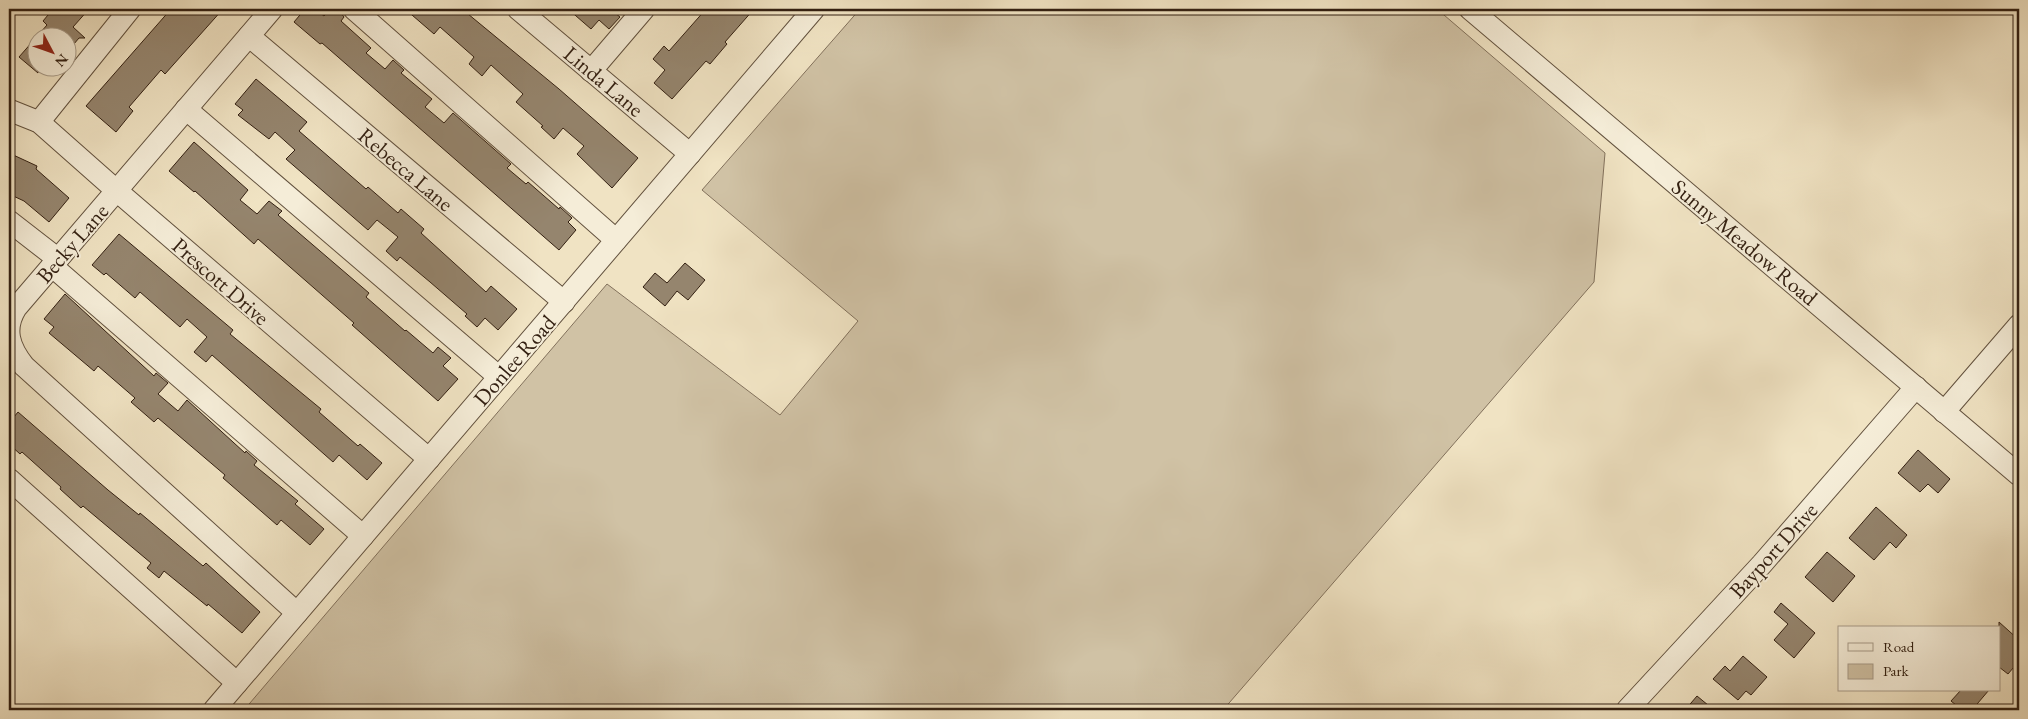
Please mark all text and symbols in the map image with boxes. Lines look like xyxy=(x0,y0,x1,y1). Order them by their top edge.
north arrow xyxy=(28,28,78,78)
street label: Linda Lane xyxy=(558,39,650,124)
text: N xyxy=(51,50,72,71)
street label: Rebecca Lane xyxy=(352,121,460,218)
street label: Sunny Meadow Road xyxy=(1666,173,1824,313)
street label: Becky Lane xyxy=(30,197,115,289)
street label: Prescott Drive xyxy=(166,231,276,332)
street label: Donlee Road xyxy=(467,308,563,412)
street label: Bayport Drive xyxy=(1723,496,1824,604)
legend xyxy=(1838,626,2000,692)
text: Road xyxy=(1883,637,1915,656)
text: Park xyxy=(1883,661,1910,680)

